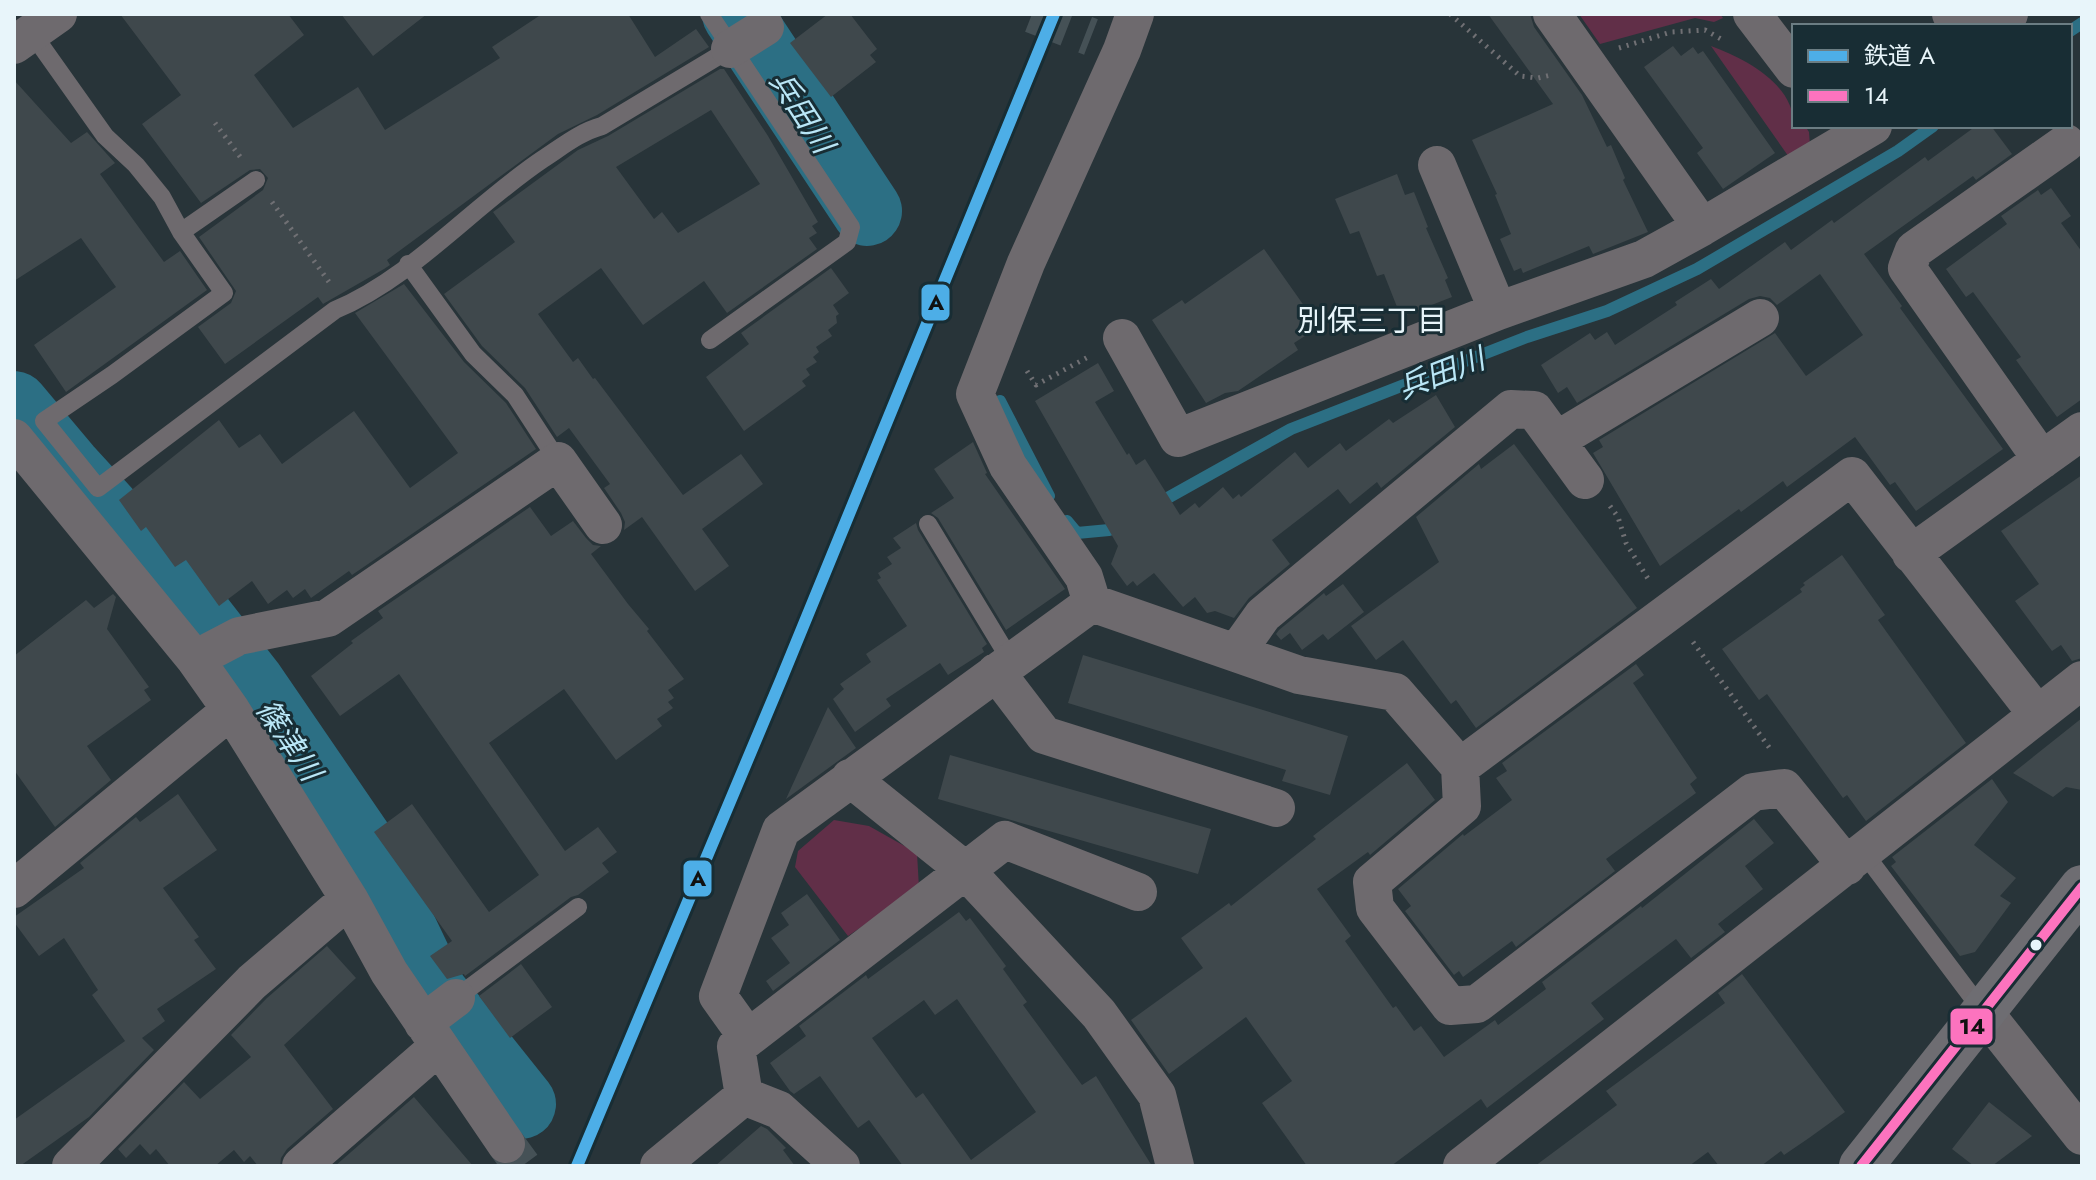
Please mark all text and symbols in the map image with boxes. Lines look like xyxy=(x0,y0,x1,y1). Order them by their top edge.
legend xyxy=(1792,24,2072,128)
text: 鉄道 A xyxy=(1864,38,1935,73)
water label: 兵田川 xyxy=(759,63,846,164)
text: 14 xyxy=(1864,78,1889,113)
line badge: A xyxy=(920,283,951,322)
text: A xyxy=(927,286,945,318)
district label: 別保三丁目 xyxy=(1297,299,1447,342)
water label: 兵田川 xyxy=(1391,336,1494,409)
water label: 篠津川 xyxy=(246,691,334,792)
line badge: A xyxy=(682,859,713,898)
text: A xyxy=(689,862,707,894)
unlabelled marker xyxy=(2028,937,2044,953)
line badge: 14 xyxy=(1949,1007,1994,1046)
text: 14 xyxy=(1959,1010,1985,1042)

